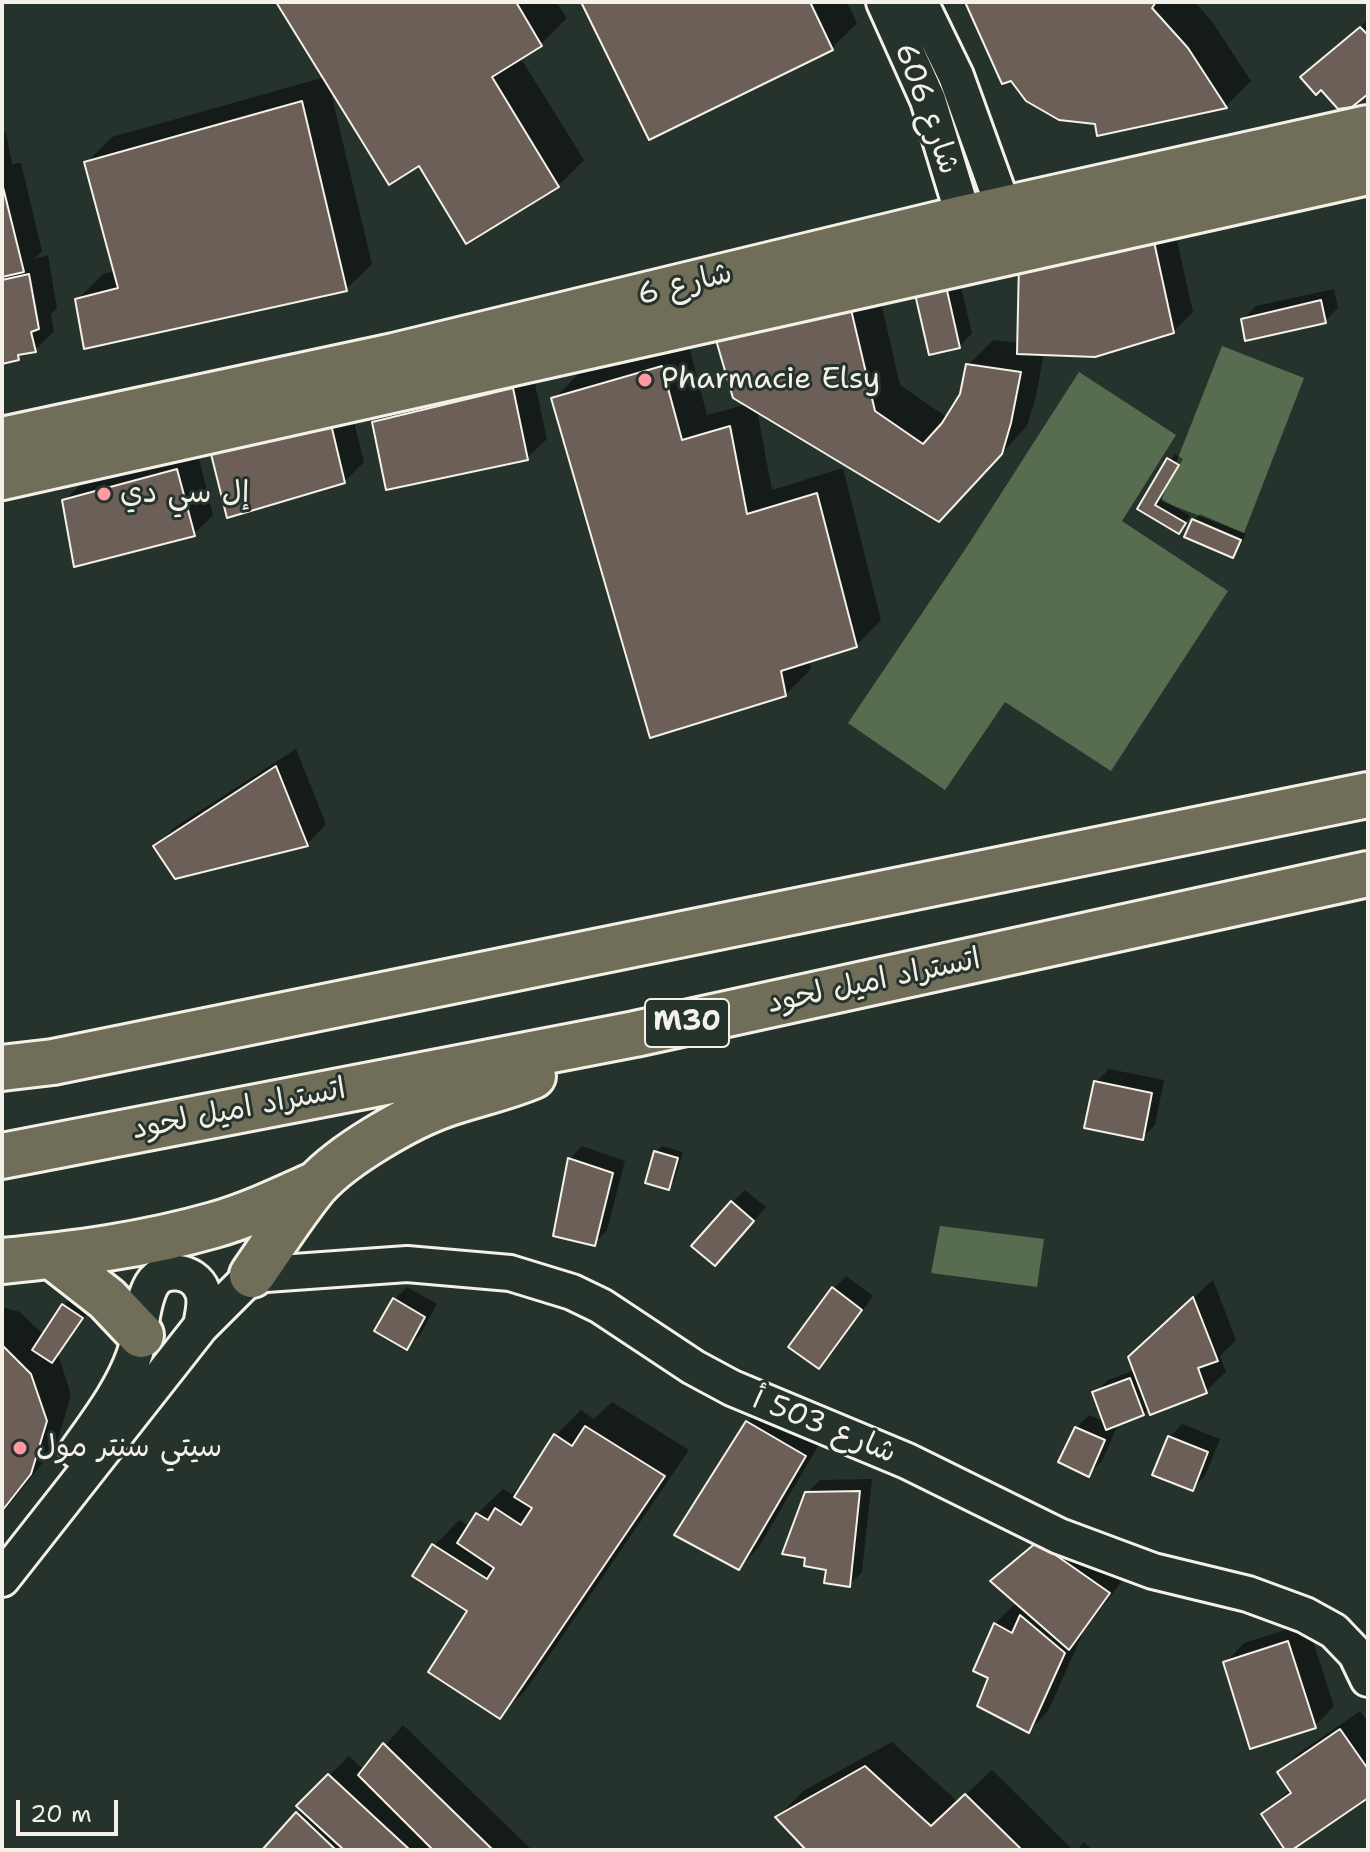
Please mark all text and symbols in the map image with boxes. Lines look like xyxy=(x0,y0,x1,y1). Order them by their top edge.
street label: شارع 606 xyxy=(886,39,966,179)
street label: شارع 6 xyxy=(634,256,736,314)
place label: Pharmacie Elsy xyxy=(661,362,880,398)
marker: Pharmacie Elsy xyxy=(636,371,654,389)
place label: إل سي دي xyxy=(120,476,249,512)
marker: إل سي دي xyxy=(95,485,113,503)
street label: اتستراد اميل لحود xyxy=(764,942,984,1022)
road number: M30 xyxy=(645,999,729,1047)
street label: اتستراد اميل لحود xyxy=(129,1072,349,1148)
street label: شارع 503 أ xyxy=(747,1382,901,1472)
place label: سيتي سنتر مول xyxy=(36,1430,222,1466)
marker: سيتي سنتر مول xyxy=(11,1439,29,1457)
scale bar xyxy=(20,1784,122,1834)
text: 20 m xyxy=(30,1798,92,1830)

